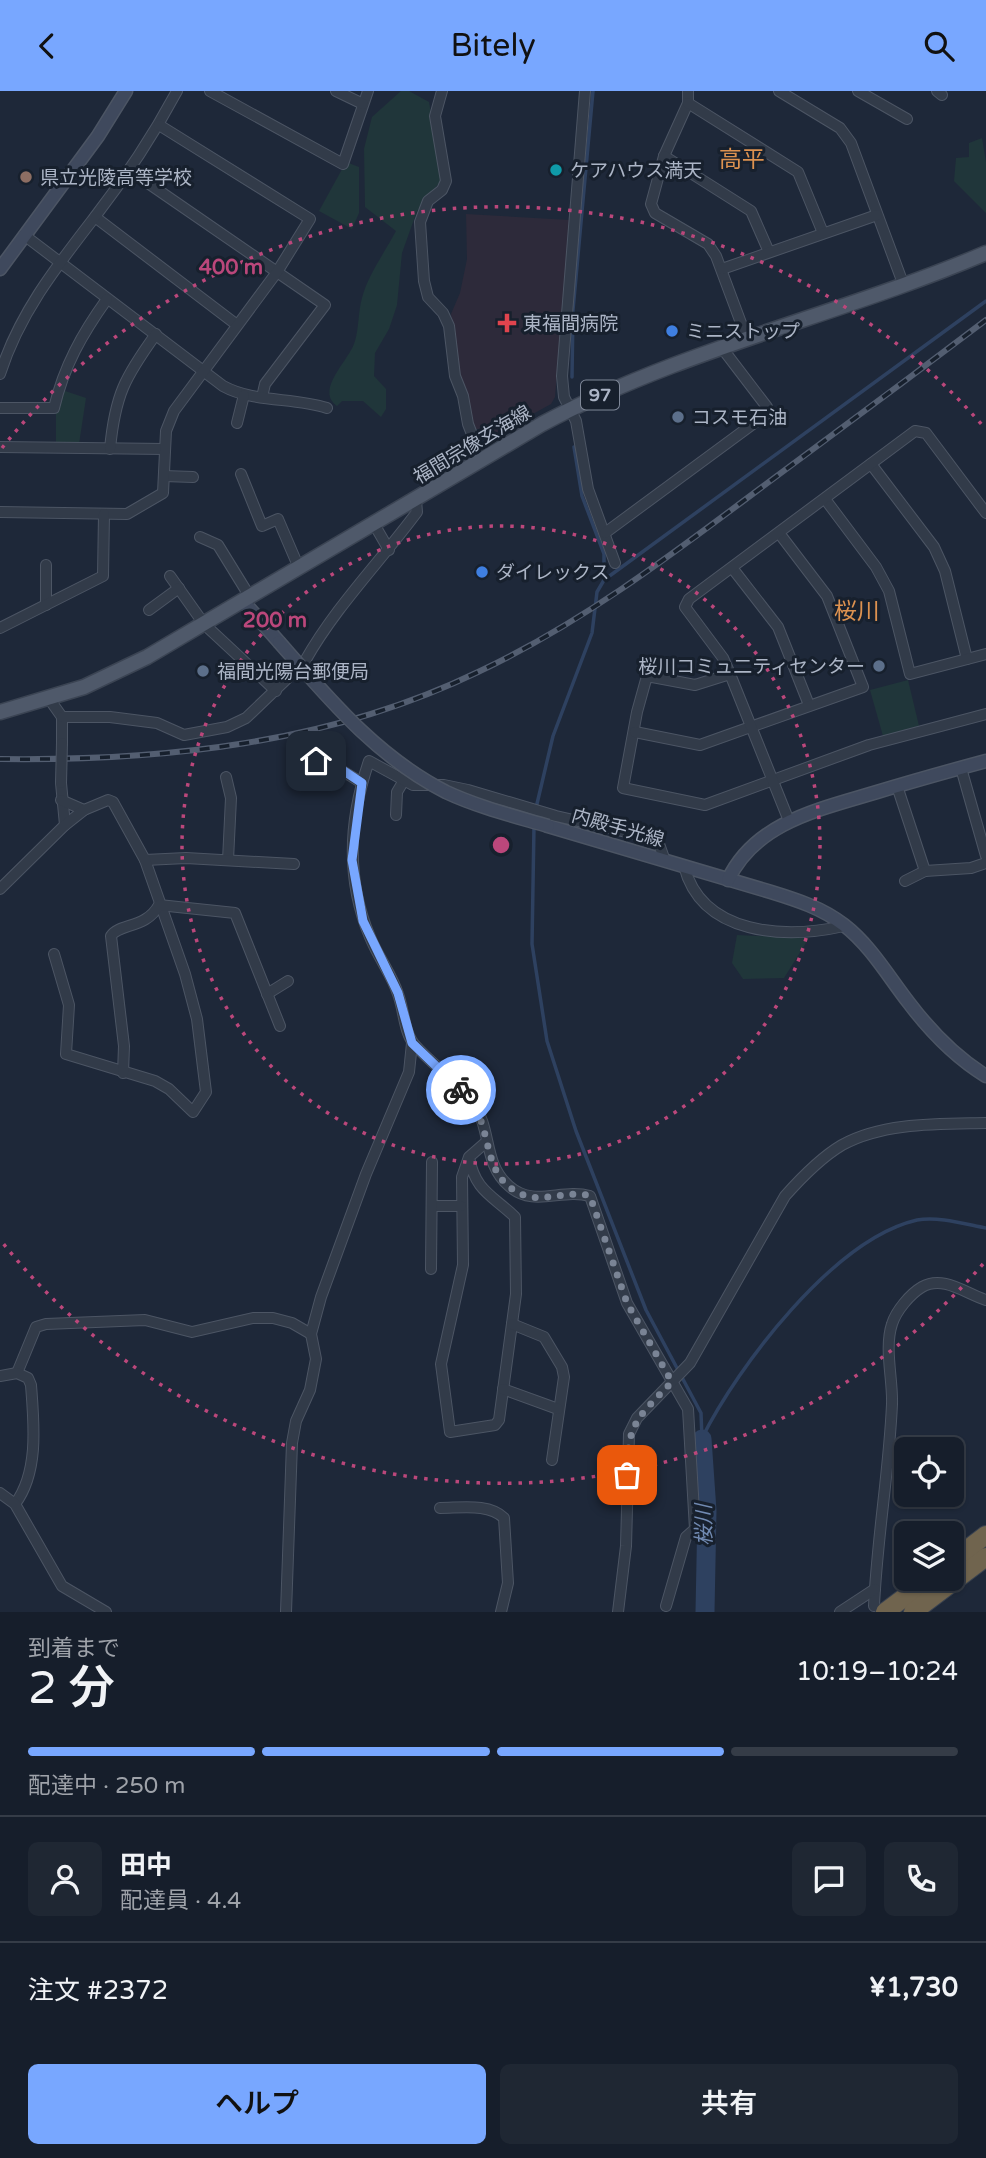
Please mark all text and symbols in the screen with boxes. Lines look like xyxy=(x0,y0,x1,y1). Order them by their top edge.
icon: back xyxy=(28,27,66,65)
text: Bitely xyxy=(450,27,536,65)
icon: search xyxy=(920,27,958,65)
district label: 高平 xyxy=(719,146,765,174)
place label: ケアハウス満天 xyxy=(570,160,702,182)
marker: ケアハウス満天 xyxy=(548,162,564,178)
place label: 県立光陵高等学校 xyxy=(40,167,192,189)
marker: 県立光陵高等学校 xyxy=(18,169,34,185)
text: 400 m xyxy=(199,255,263,280)
marker: 東福間病院 xyxy=(497,313,517,333)
place label: 東福間病院 xyxy=(523,313,618,335)
place label: ミニストップ xyxy=(686,321,800,343)
marker: ミニストップ xyxy=(664,323,680,339)
road number: 97 xyxy=(581,381,619,409)
street label: 福間宗像玄海線 xyxy=(410,401,535,489)
place label: コスモ石油 xyxy=(692,407,787,429)
marker: コスモ石油 xyxy=(670,409,686,425)
place label: ダイレックス xyxy=(496,562,609,584)
marker: ダイレックス xyxy=(474,564,490,580)
district label: 桜川 xyxy=(834,598,880,626)
text: 200 m xyxy=(243,608,307,633)
place label: 桜川コミュ二ティセンター xyxy=(638,656,865,678)
marker: 桜川コミュ二ティセンター xyxy=(871,658,887,674)
place label: 福間光陽台郵便局 xyxy=(217,661,369,683)
marker: 福間光陽台郵便局 xyxy=(195,663,211,679)
pin xyxy=(286,731,346,791)
icon: home xyxy=(297,742,335,780)
street label: 内殿手光線 xyxy=(569,804,666,852)
centre of rings xyxy=(489,833,513,857)
courier xyxy=(426,1055,496,1125)
icon: bike xyxy=(442,1071,480,1109)
map controls xyxy=(894,1437,964,1591)
button: locate xyxy=(894,1437,964,1507)
pin xyxy=(597,1445,657,1505)
icon: bag xyxy=(608,1456,646,1494)
water label: 桜川 xyxy=(692,1502,717,1546)
button: layers xyxy=(894,1521,964,1591)
text: 到着まで xyxy=(28,1635,120,1663)
text: 10:19–10:24 xyxy=(796,1656,958,1687)
text: 2 分 xyxy=(28,1661,115,1716)
text: 配達中 · 250 m xyxy=(28,1772,185,1800)
button: person xyxy=(28,1842,102,1916)
button: chat xyxy=(792,1842,866,1916)
button: phone xyxy=(884,1842,958,1916)
text: 田中 xyxy=(120,1850,172,1881)
text: 配達員 · 4.4 xyxy=(120,1887,241,1915)
text: ¥1,730 xyxy=(869,1972,958,2003)
text: 注文 #2372 xyxy=(28,1975,168,2006)
button: ヘルプ xyxy=(28,2064,486,2144)
button: 共有 xyxy=(500,2064,958,2144)

